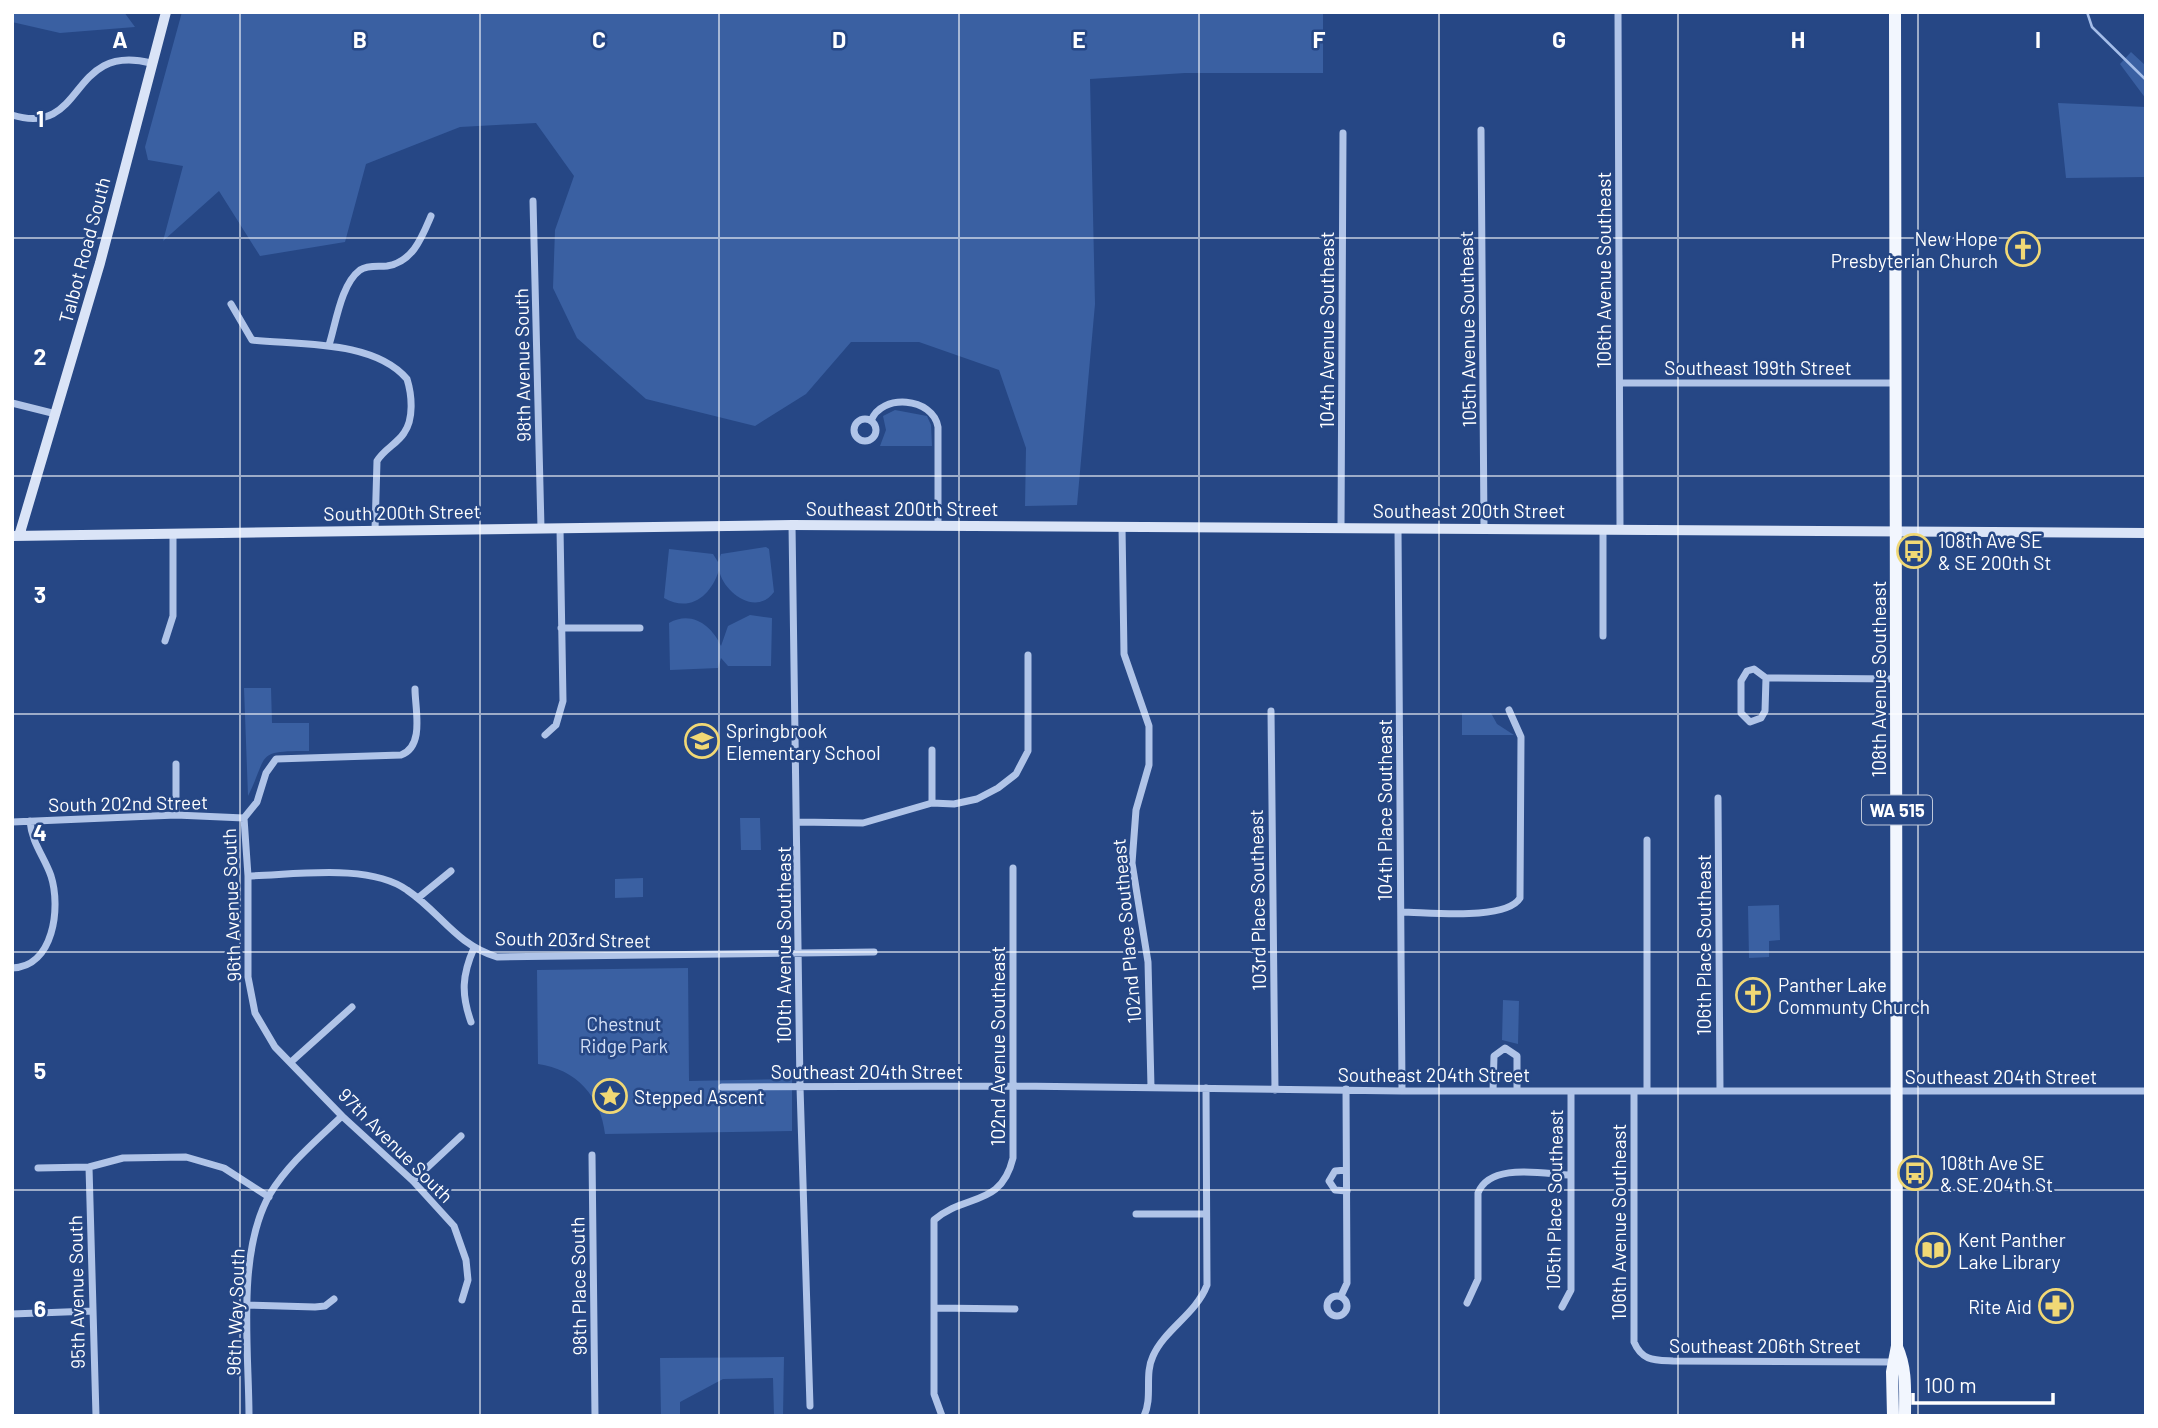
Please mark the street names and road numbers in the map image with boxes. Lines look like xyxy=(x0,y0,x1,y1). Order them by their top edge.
street label: 106th Avenue Southeast xyxy=(1592,172,1615,368)
street label: Talbot Road South xyxy=(53,174,115,326)
street label: 105th Avenue Southeast xyxy=(1454,230,1480,428)
street label: 104th Avenue Southeast xyxy=(1315,231,1338,429)
street label: 98th Avenue South xyxy=(509,288,535,442)
street label: Southeast 199th Street xyxy=(1664,356,1852,379)
street label: Southeast 200th Street xyxy=(806,497,998,520)
street label: South 200th Street xyxy=(323,499,481,525)
street label: Southeast 200th Street xyxy=(1373,499,1565,522)
street label: 108th Avenue Southeast xyxy=(1867,581,1890,777)
street label: 104th Place Southeast xyxy=(1373,719,1396,901)
street label: South 202nd Street xyxy=(48,790,208,816)
road number: WA 515 xyxy=(1862,796,1932,824)
street label: 103rd Place Southeast xyxy=(1244,809,1270,991)
street label: 96th Avenue South xyxy=(217,828,245,982)
street label: 102nd Place Southeast xyxy=(1106,838,1146,1024)
street label: 100th Avenue Southeast xyxy=(772,846,795,1044)
street label: 106th Place Southeast xyxy=(1692,854,1715,1036)
street label: South 203rd Street xyxy=(495,926,651,952)
street label: 102nd Avenue Southeast xyxy=(986,946,1009,1146)
street label: Southeast 204th Street xyxy=(771,1060,963,1083)
street label: Southeast 204th Street xyxy=(1338,1063,1530,1086)
street label: Southeast 204th Street xyxy=(1905,1065,2097,1088)
street label: 97th Avenue South xyxy=(334,1083,458,1207)
street label: 105th Place Southeast xyxy=(1541,1109,1567,1291)
street label: 106th Avenue Southeast xyxy=(1607,1124,1630,1320)
street label: 95th Avenue South xyxy=(63,1215,89,1369)
street label: 98th Place South xyxy=(565,1216,591,1356)
street label: 96th Way South xyxy=(221,1248,249,1376)
street label: Southeast 206th Street xyxy=(1669,1334,1861,1357)

